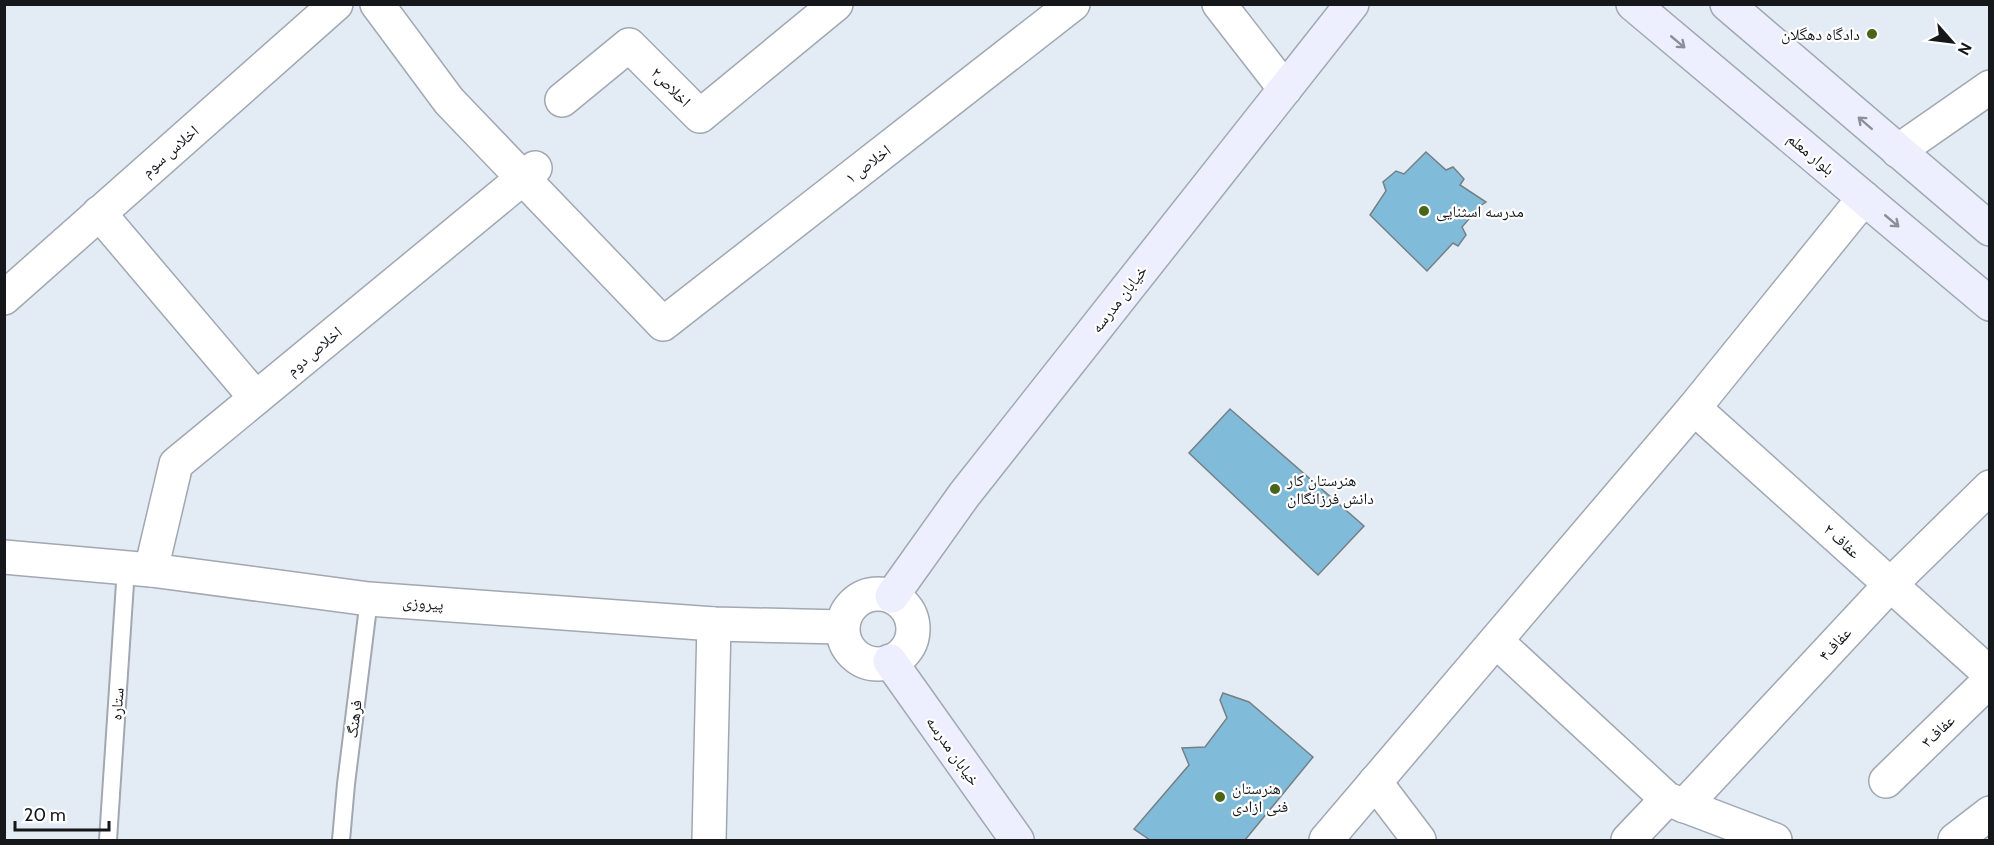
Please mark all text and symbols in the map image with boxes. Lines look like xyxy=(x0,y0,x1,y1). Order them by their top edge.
north arrow xyxy=(1922,12,1982,72)
place label: دادگاه دهگلان xyxy=(1781,25,1860,45)
marker: دادگاه دهگلان xyxy=(1865,27,1879,41)
one-way arrow xyxy=(1670,35,1685,49)
text: N xyxy=(1954,39,1976,58)
street label: اخلاص۲ xyxy=(646,63,695,112)
one-way arrow xyxy=(1857,116,1873,129)
street label: اخلاس سوم xyxy=(138,121,203,182)
street label: بلوار معلم xyxy=(1783,129,1838,180)
street label: اخلاص ۱ xyxy=(842,140,895,188)
place label: مدرسه اسثنایی xyxy=(1436,202,1524,222)
marker: مدرسه اسثنایی xyxy=(1417,204,1431,218)
one-way arrow xyxy=(1884,215,1900,228)
street label: خیابان مدرسه xyxy=(1087,262,1152,337)
street label: اخلاص دوم xyxy=(282,322,346,381)
place label: هنرستان کار دانش فرزانگاان xyxy=(1286,471,1374,509)
marker: هنرستان کار دانش فرزانگاان xyxy=(1268,482,1282,496)
street label: عفاف ۲ xyxy=(1820,520,1864,562)
street label: پیروزی xyxy=(402,592,445,615)
street label: عفاف۴ xyxy=(1815,623,1855,665)
street label: ستاره xyxy=(106,687,128,721)
street label: فرهنگ xyxy=(342,699,366,739)
street label: عفاف۳ xyxy=(1917,711,1959,751)
street label: خیابان مدرسه xyxy=(921,713,984,790)
place label: هنرستان فنی ازادی xyxy=(1232,779,1288,817)
marker: هنرستان فنی ازادی xyxy=(1213,790,1227,804)
scale bar xyxy=(15,794,110,832)
text: 20 m xyxy=(24,804,66,826)

